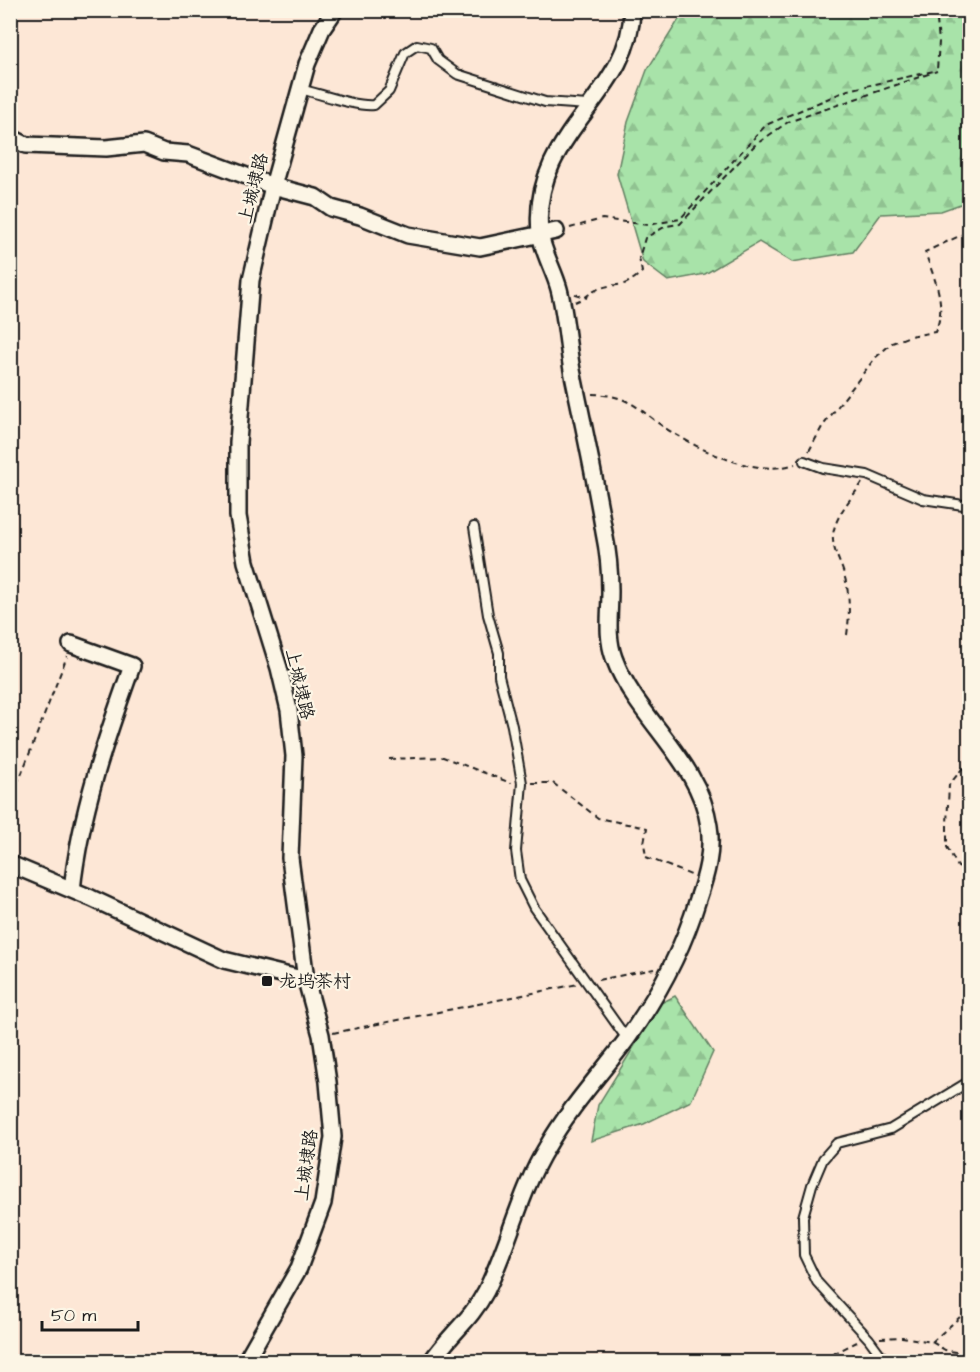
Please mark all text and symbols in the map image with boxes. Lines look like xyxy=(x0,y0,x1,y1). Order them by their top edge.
street label: 上城埭路 xyxy=(233,150,274,226)
street label: 上城埭路 xyxy=(279,646,320,722)
place label: 龙坞茶村 xyxy=(279,969,351,994)
marker: 龙坞茶村 xyxy=(260,974,274,988)
street label: 上城埭路 xyxy=(289,1128,324,1202)
scale bar xyxy=(42,1294,138,1332)
text: 50 m xyxy=(51,1303,96,1328)

